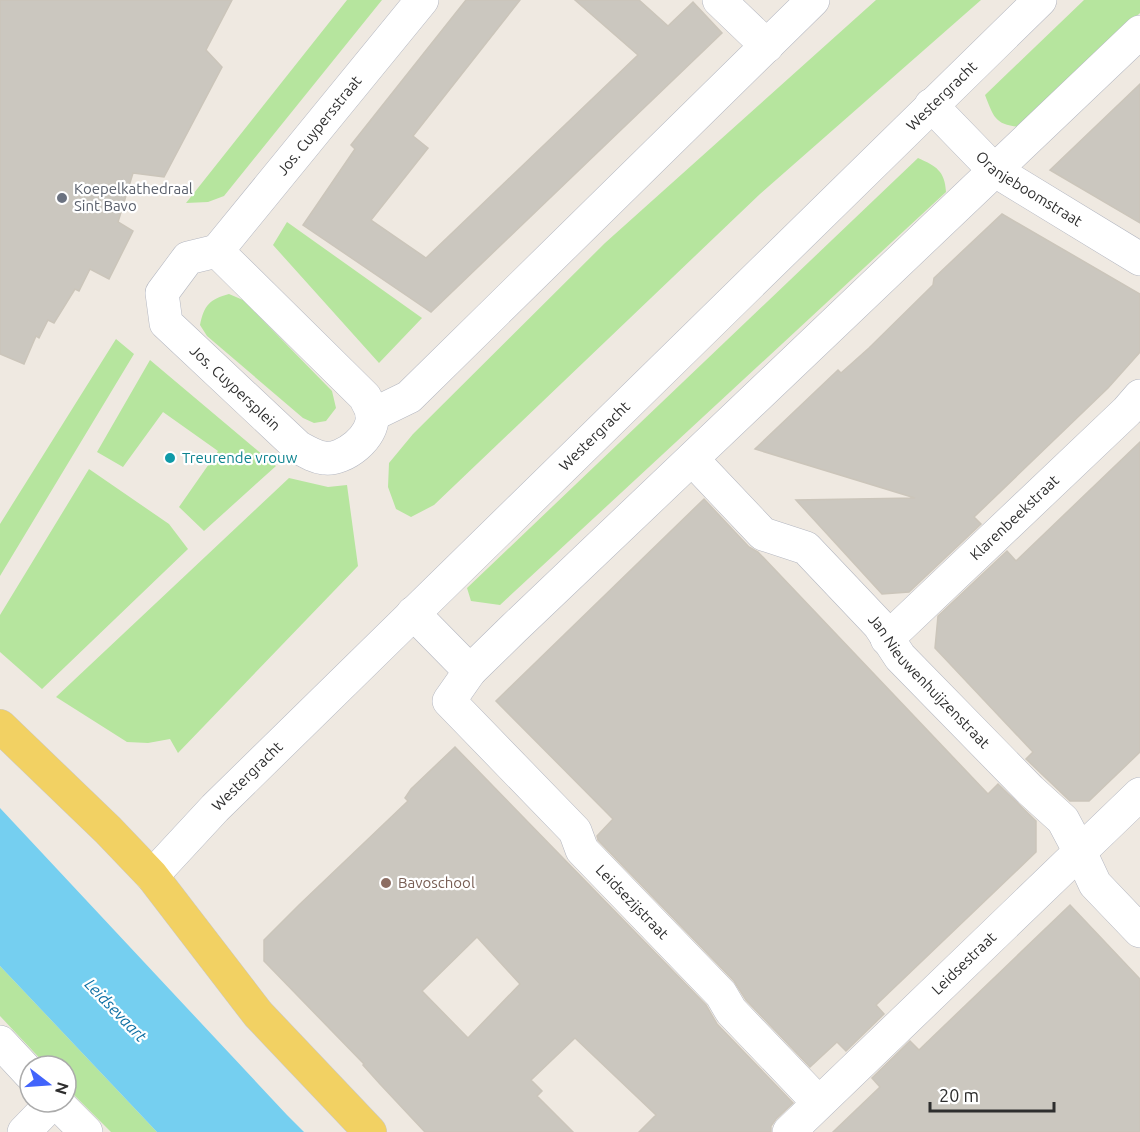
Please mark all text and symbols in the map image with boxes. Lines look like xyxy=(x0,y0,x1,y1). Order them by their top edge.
street label: Westergracht xyxy=(903,58,980,134)
street label: Jos. Cuypersstraat xyxy=(273,72,365,178)
street label: Oranjeboomstraat xyxy=(972,147,1086,230)
place label: Koepelkathedraal Sint Bavo xyxy=(74,180,193,214)
marker: Koepelkathedraal Sint Bavo xyxy=(55,191,69,205)
street label: Jos. Cuypersplein xyxy=(187,341,284,434)
street label: Westergracht xyxy=(555,398,633,474)
place label: Treurende vrouw xyxy=(182,449,298,466)
marker: Treurende vrouw xyxy=(163,451,177,465)
street label: Klarenbeekstraat xyxy=(966,471,1062,563)
street label: Jan Nieuwenhuijzenstraat xyxy=(865,610,993,752)
street label: Westergracht xyxy=(208,738,286,814)
street label: Leidsezijstraat xyxy=(593,861,672,942)
place label: Bavoschool xyxy=(398,874,475,891)
marker: Bavoschool xyxy=(379,876,393,890)
street label: Leidsestraat xyxy=(928,928,999,998)
water label: Leidsevaart xyxy=(82,975,151,1046)
north arrow xyxy=(18,1054,78,1114)
scale bar xyxy=(930,1075,1054,1113)
text: N xyxy=(52,1080,73,1097)
text: 20 m xyxy=(939,1085,979,1105)

